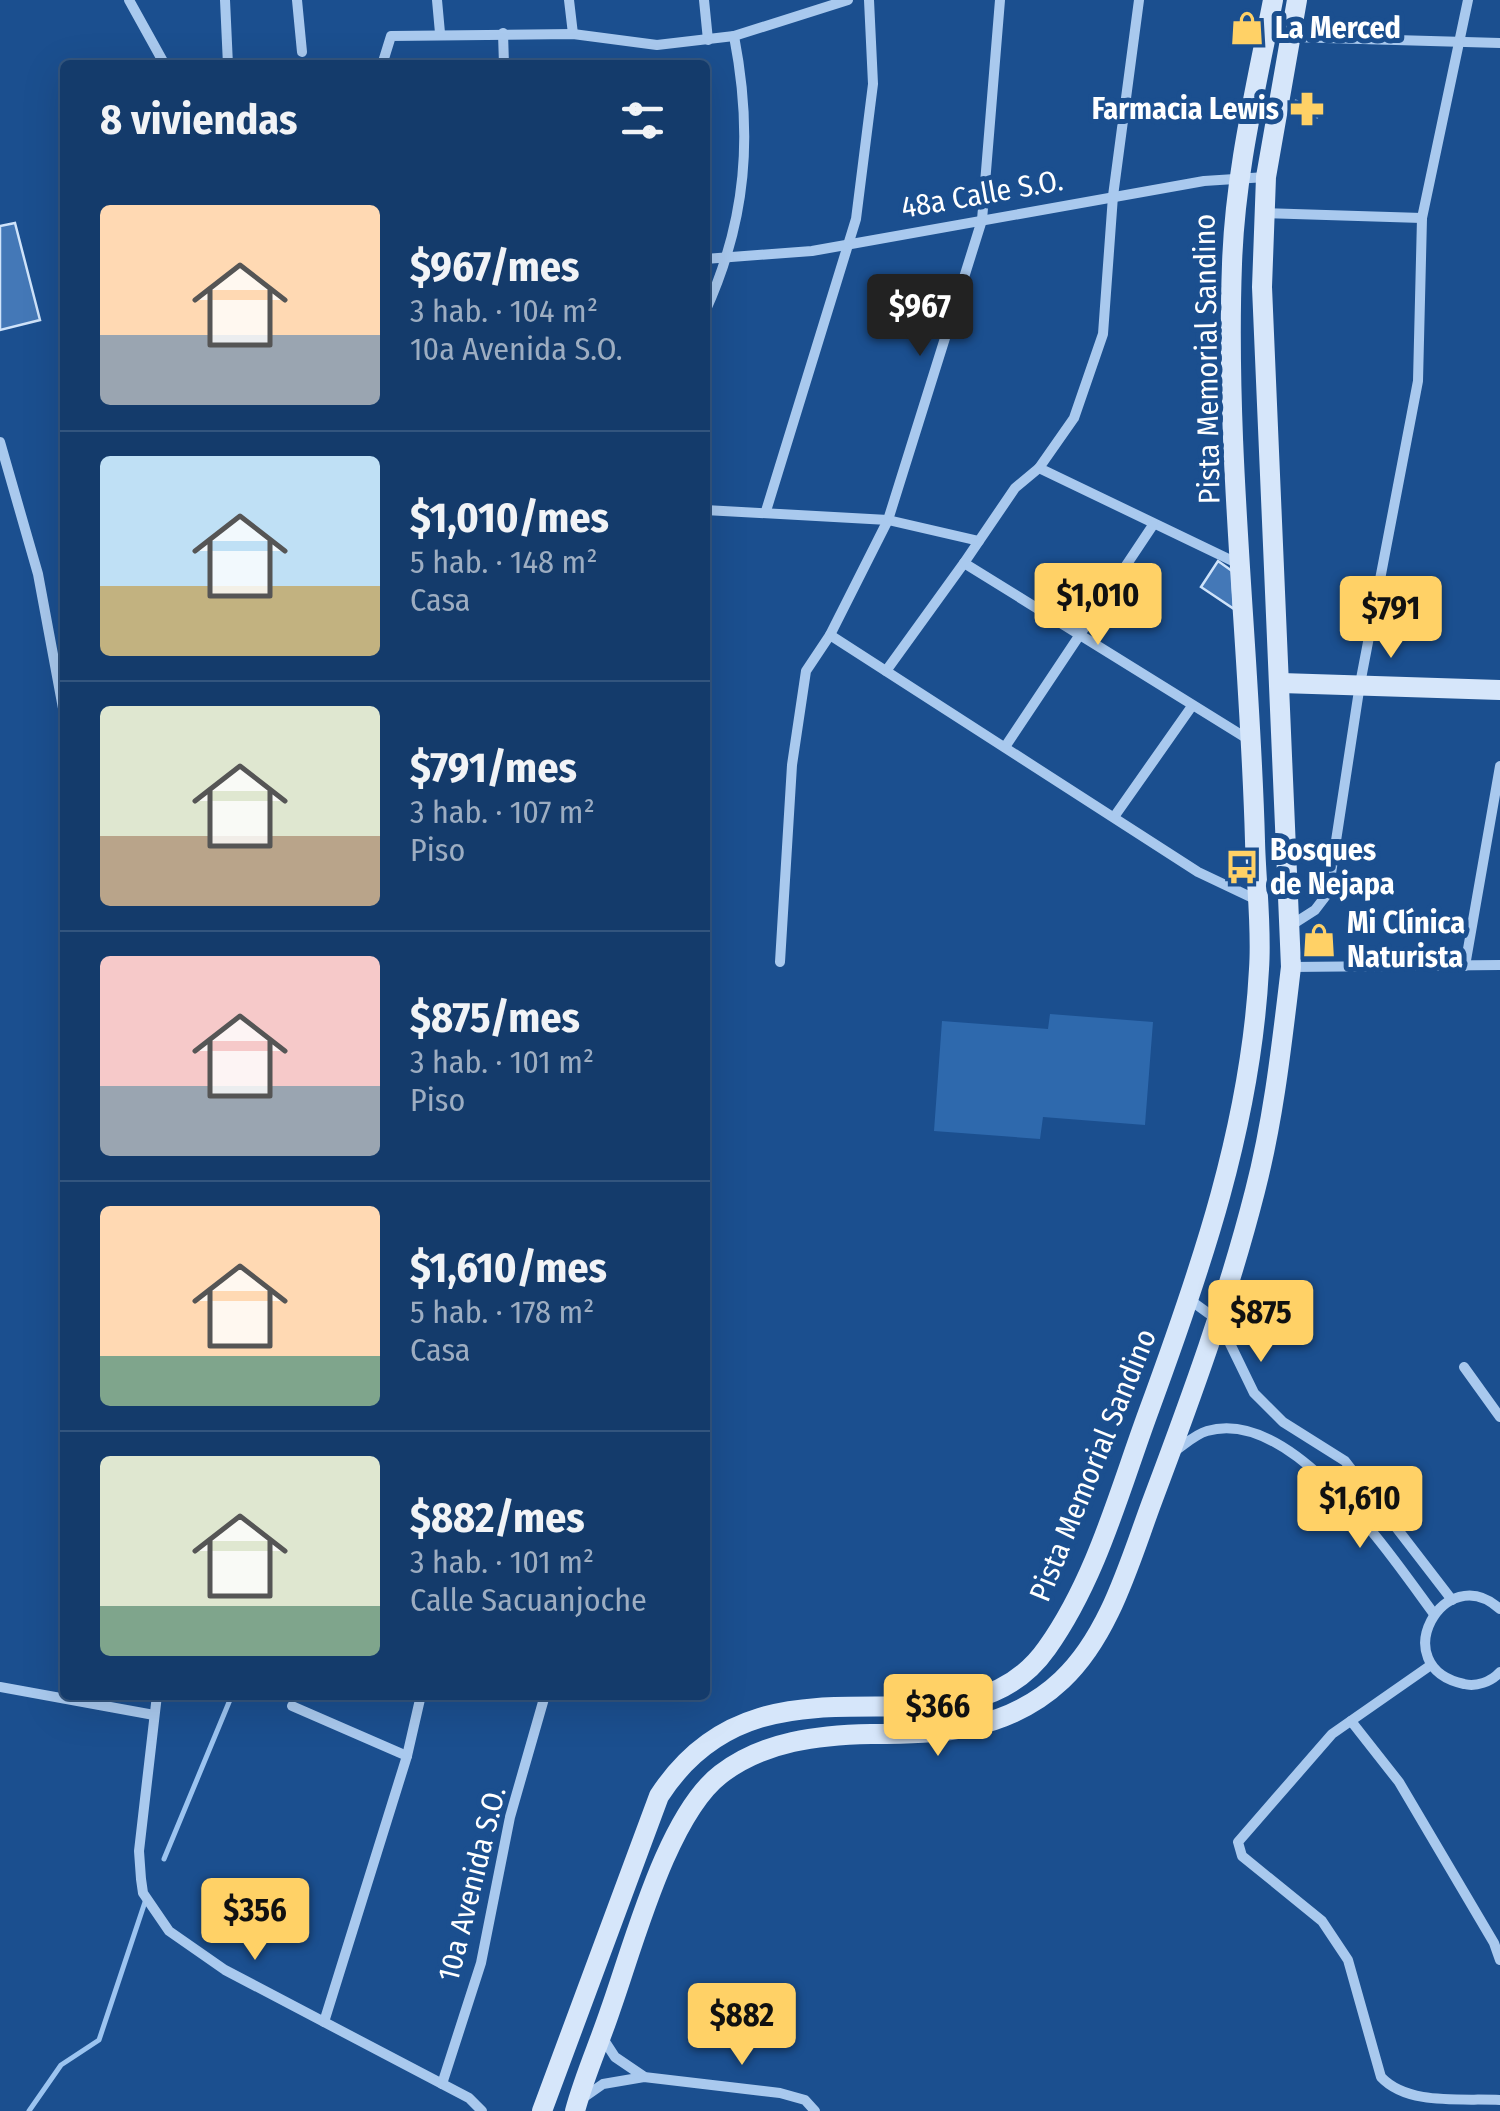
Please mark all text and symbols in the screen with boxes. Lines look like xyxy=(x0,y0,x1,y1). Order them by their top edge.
shop icon: La Merced xyxy=(1228,9,1266,47)
place label: La Merced xyxy=(1275,10,1401,46)
pharmacy icon: Farmacia Lewis xyxy=(1288,90,1326,128)
place label: Farmacia Lewis xyxy=(1092,91,1279,127)
icon: filters xyxy=(615,93,670,148)
text: 8 viviendas xyxy=(100,95,297,145)
street label: 48a Calle S.O. xyxy=(898,162,1066,226)
street label: Pista Memorial Sandino xyxy=(1186,213,1228,505)
text: $967/mes xyxy=(410,242,580,292)
icon: home xyxy=(180,245,300,365)
pin: $967 xyxy=(861,274,979,359)
text: $967 xyxy=(889,287,951,325)
text: 3 hab. · 104 m² xyxy=(410,292,598,330)
text: 10a Avenida S.O. xyxy=(410,330,623,368)
text: $1,010/mes xyxy=(410,493,609,543)
icon: home xyxy=(180,496,300,616)
text: 5 hab. · 148 m² xyxy=(410,543,598,581)
pin: $1,010 xyxy=(1017,563,1179,648)
text: $1,010 xyxy=(1057,576,1139,614)
pin: $791 xyxy=(1332,576,1450,661)
text: Casa xyxy=(410,581,471,619)
text: $791 xyxy=(1362,589,1420,627)
text: $791/mes xyxy=(410,743,577,793)
icon: home xyxy=(180,746,300,866)
text: 3 hab. · 107 m² xyxy=(410,793,595,831)
text: Piso xyxy=(410,831,465,869)
place label: Bosques de Nejapa xyxy=(1270,832,1395,902)
bus stop icon: Bosques de Nejapa xyxy=(1223,848,1261,886)
place label: Mi Clínica Naturista xyxy=(1347,905,1465,975)
shop icon: Mi Clínica Naturista xyxy=(1300,921,1338,959)
text: $875/mes xyxy=(410,993,580,1043)
icon: home xyxy=(180,996,300,1116)
text: 3 hab. · 101 m² xyxy=(410,1043,594,1081)
text: Piso xyxy=(410,1081,465,1119)
text: $1,610/mes xyxy=(410,1243,607,1293)
icon: home xyxy=(180,1246,300,1366)
pin: $875 xyxy=(1202,1280,1320,1365)
text: 5 hab. · 178 m² xyxy=(410,1293,594,1331)
text: $875 xyxy=(1230,1293,1292,1331)
street label: Pista Memorial Sandino xyxy=(1022,1324,1164,1606)
text: Casa xyxy=(410,1331,471,1369)
pin: $1,610 xyxy=(1279,1466,1441,1551)
text: $1,610 xyxy=(1319,1479,1401,1517)
text: $882/mes xyxy=(410,1493,585,1543)
icon: home xyxy=(180,1496,300,1616)
text: 3 hab. · 101 m² xyxy=(410,1543,594,1581)
text: Calle Sacuanjoche xyxy=(410,1581,647,1619)
pin: $366 xyxy=(879,1674,997,1759)
text: $366 xyxy=(906,1687,970,1725)
street label: 10a Avenida S.O. xyxy=(430,1783,514,1985)
pin: $356 xyxy=(196,1878,314,1963)
text: $356 xyxy=(223,1891,287,1929)
pin: $882 xyxy=(683,1983,801,2068)
text: $882 xyxy=(710,1996,774,2034)

